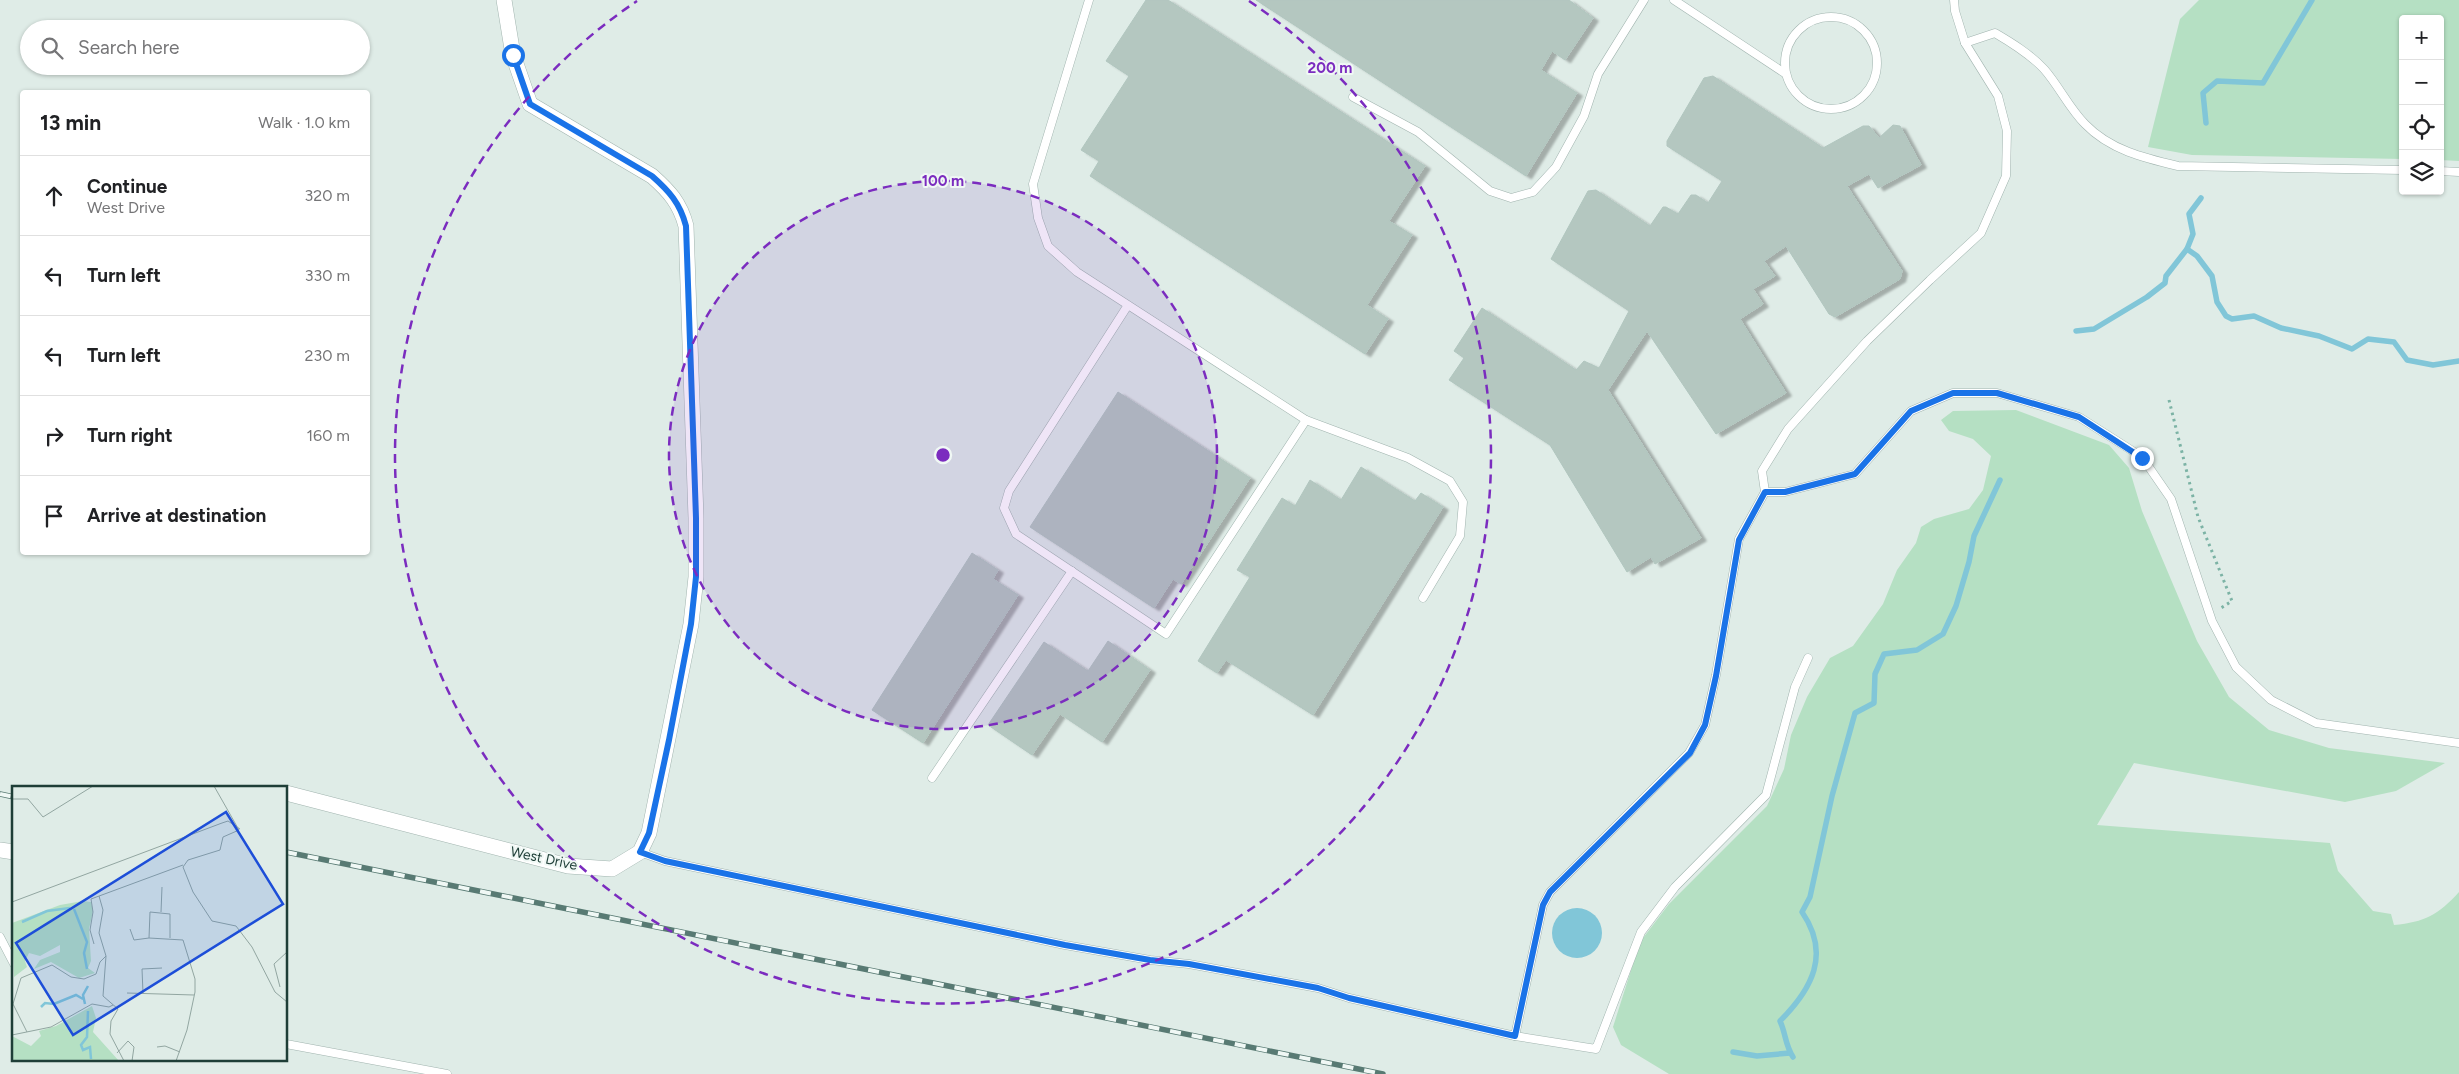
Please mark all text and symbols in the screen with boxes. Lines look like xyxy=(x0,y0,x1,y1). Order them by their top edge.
map controls xyxy=(2399,15,2444,195)
button: + xyxy=(2399,15,2444,60)
search box xyxy=(20,20,370,75)
icon: search xyxy=(38,34,66,62)
text: Search here xyxy=(78,36,180,59)
route start xyxy=(502,44,525,67)
text: 200 m xyxy=(1308,59,1352,77)
button: − xyxy=(2399,60,2444,105)
button: locate xyxy=(2399,105,2444,150)
text: 13 min xyxy=(40,110,101,135)
text: Walk · 1.0 km xyxy=(258,113,350,132)
button: layers xyxy=(2399,150,2444,195)
text: 100 m xyxy=(922,172,964,190)
text: Continue xyxy=(87,175,167,198)
icon: ahead xyxy=(40,182,68,210)
text: 320 m xyxy=(305,186,350,205)
text: West Drive xyxy=(87,198,165,217)
icon: left xyxy=(40,262,68,290)
text: Turn left xyxy=(87,264,161,287)
text: 330 m xyxy=(305,266,350,285)
icon: left xyxy=(40,342,68,370)
text: Turn left xyxy=(87,344,161,367)
text: 230 m xyxy=(305,346,350,365)
icon: right xyxy=(40,422,68,450)
text: Turn right xyxy=(87,424,173,447)
text: 160 m xyxy=(307,426,350,445)
centre of rings xyxy=(934,446,952,464)
route end xyxy=(2131,447,2154,470)
icon: arrive xyxy=(40,502,68,530)
text: Arrive at destination xyxy=(87,504,266,527)
inset map xyxy=(12,786,288,1062)
street label: West Drive xyxy=(509,843,579,874)

